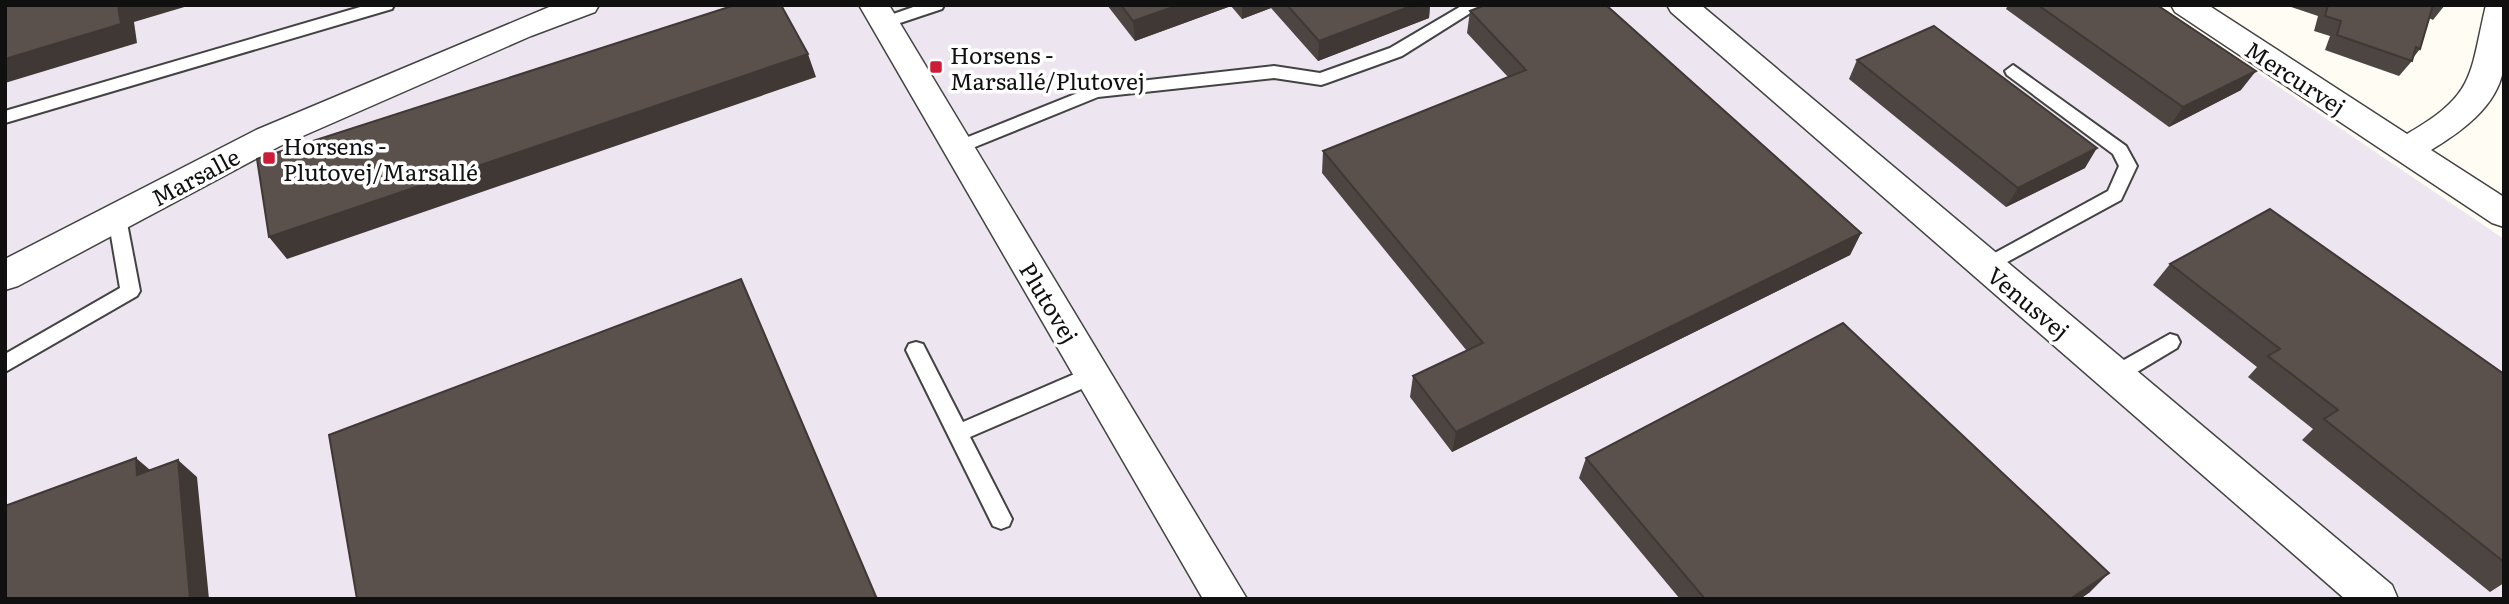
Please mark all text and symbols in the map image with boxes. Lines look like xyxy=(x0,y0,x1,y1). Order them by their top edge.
street label: Mercurvej xyxy=(2239,32,2353,122)
place label: Horsens - Marsallé/Plutovej xyxy=(950,37,1145,97)
marker: Horsens - Marsallé/Plutovej xyxy=(928,59,944,75)
place label: Horsens - Plutovej/Marsallé xyxy=(283,128,478,188)
street label: Marsalle xyxy=(145,139,245,213)
marker: Horsens - Plutovej/Marsallé xyxy=(261,150,277,166)
street label: Plutovej xyxy=(1012,255,1088,349)
street label: Venusvej xyxy=(1981,258,2077,346)

